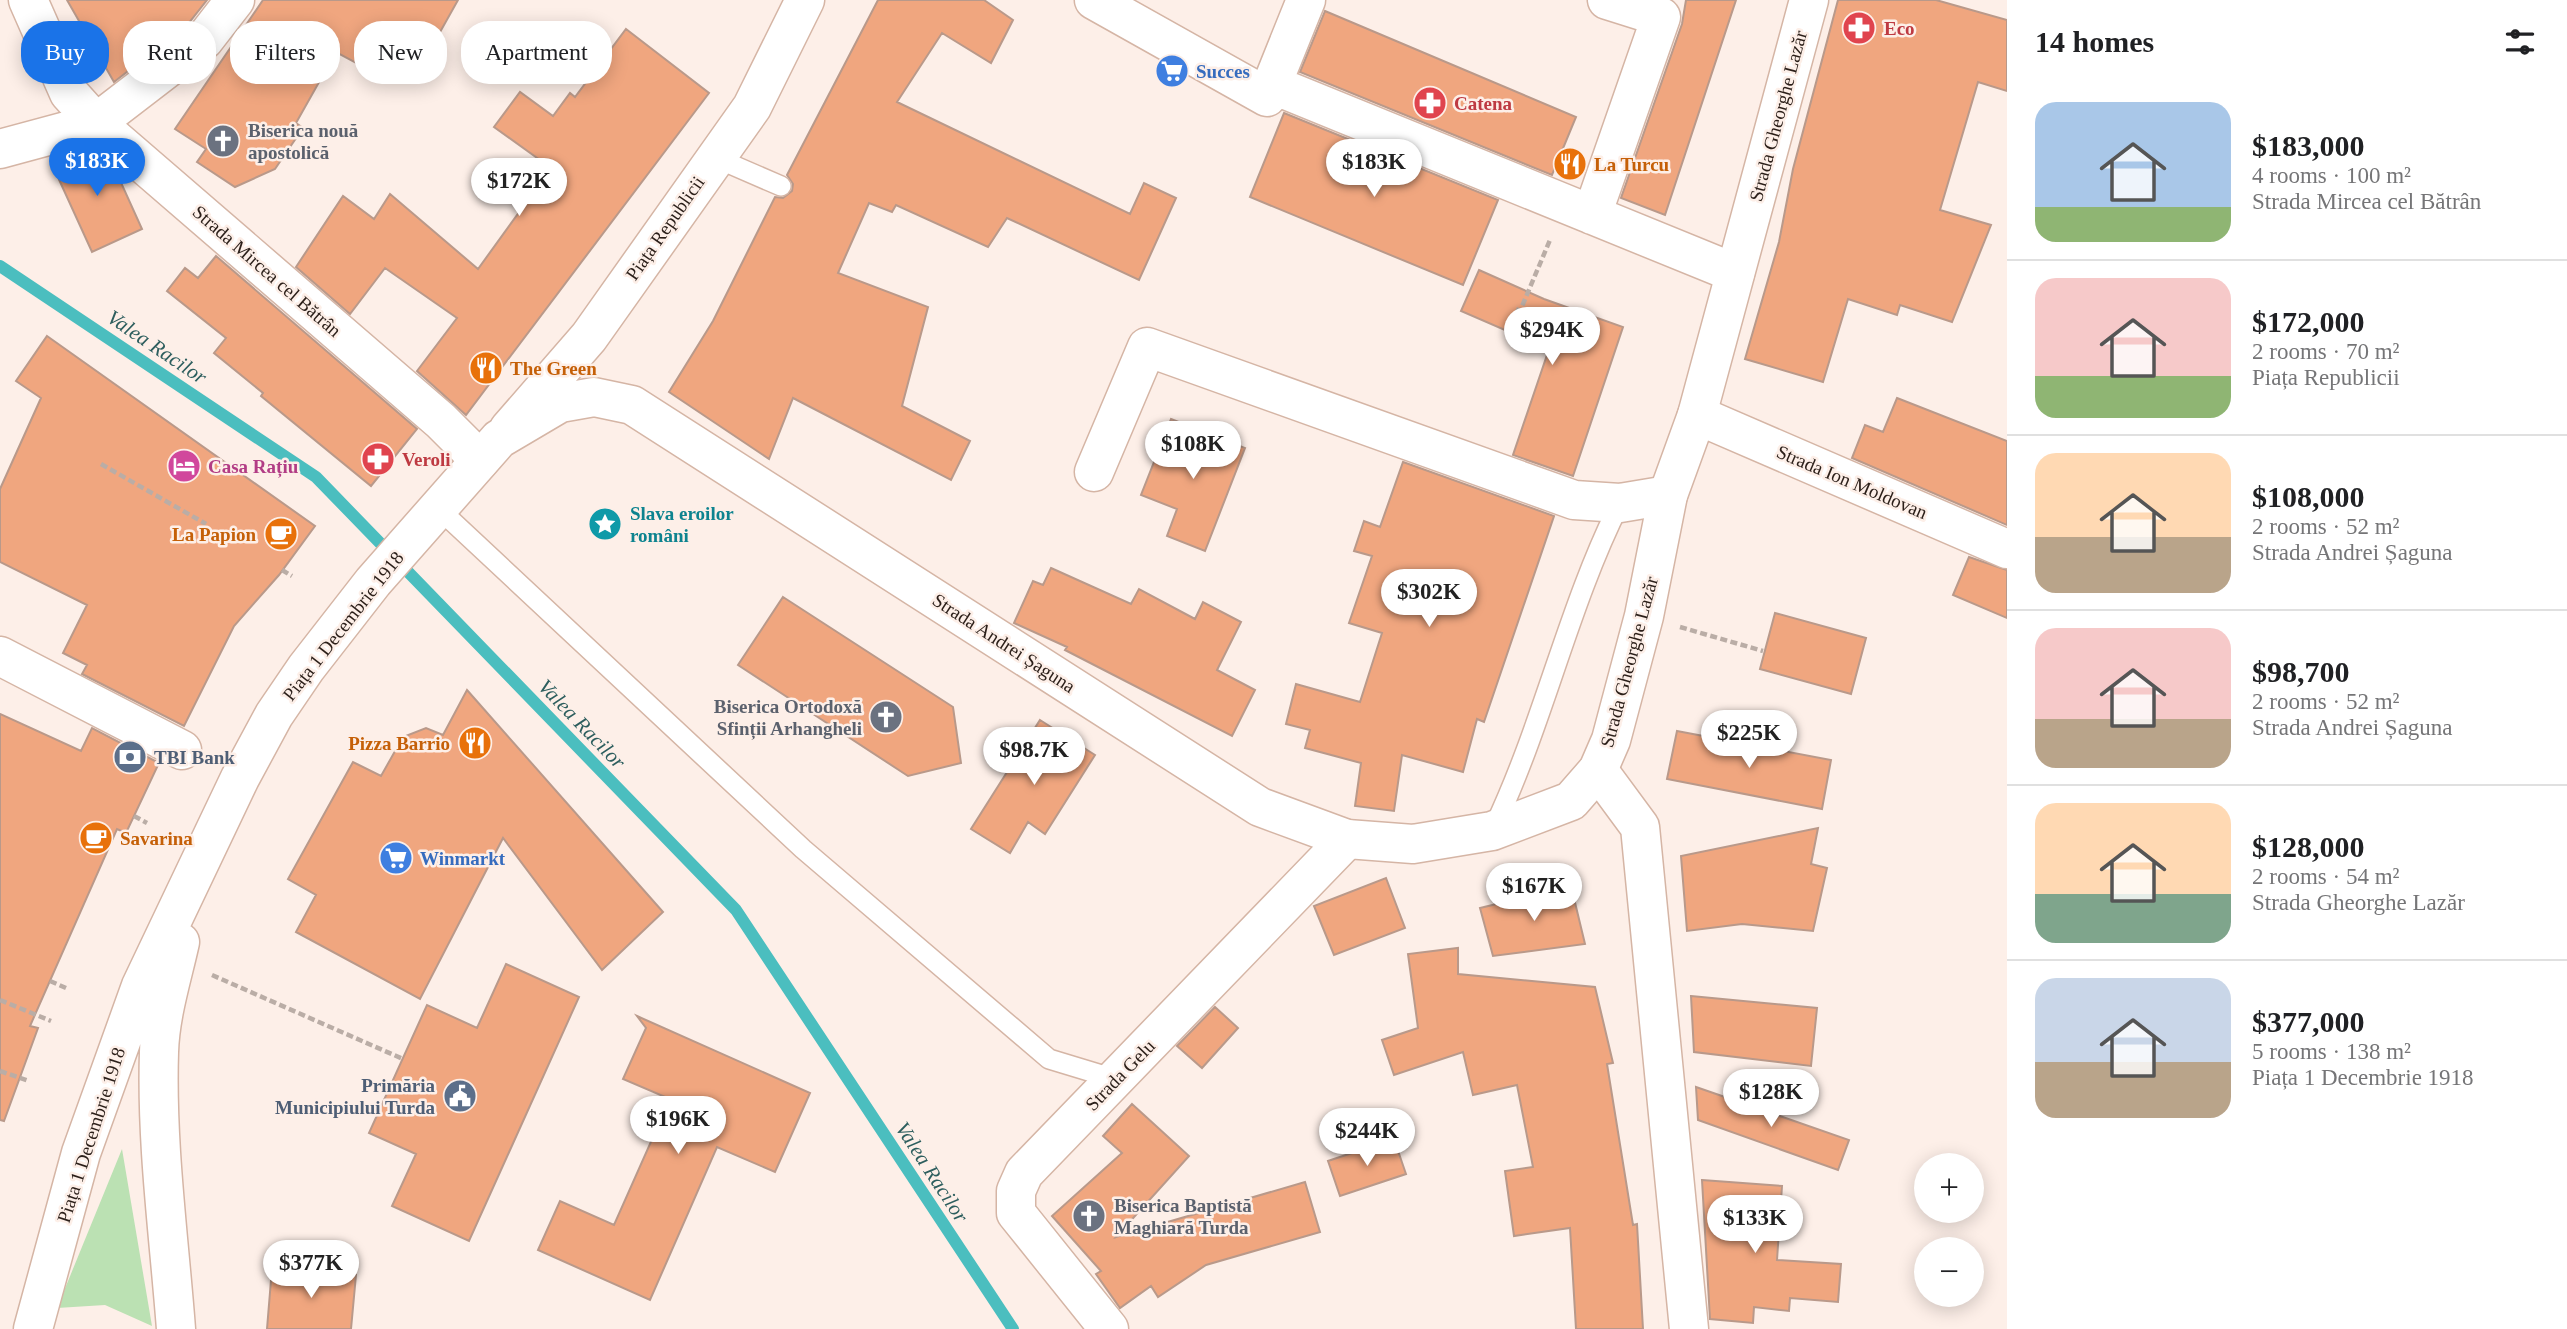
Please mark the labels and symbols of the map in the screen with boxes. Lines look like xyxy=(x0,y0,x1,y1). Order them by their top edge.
pharmacy icon: Eco xyxy=(1840,9,1878,47)
place label: Eco xyxy=(1884,18,1915,39)
street label: Strada Gheorghe Lazăr xyxy=(1745,28,1811,204)
supermarket icon: Succes xyxy=(1153,52,1191,90)
place label: Succes xyxy=(1196,61,1250,82)
pharmacy icon: Catena xyxy=(1411,84,1449,122)
place label: Catena xyxy=(1454,93,1513,114)
place label: Biserica nouă apostolică xyxy=(248,120,359,163)
church icon: Biserica nouă apostolică xyxy=(204,122,242,160)
pin: $183K xyxy=(48,138,146,198)
pin: $183K xyxy=(1325,140,1423,199)
restaurant icon: La Turcu xyxy=(1551,145,1589,183)
place label: La Turcu xyxy=(1594,154,1670,175)
pin: $172K xyxy=(470,158,568,218)
street label: Piața Republicii xyxy=(621,172,709,284)
street label: Strada Mircea cel Bătrân xyxy=(189,201,346,341)
water label: Valea Racilor xyxy=(103,305,212,390)
pin: $294K xyxy=(1503,308,1601,367)
restaurant icon: The Green xyxy=(467,349,505,387)
place label: The Green xyxy=(510,358,597,379)
pin: $108K xyxy=(1144,421,1242,481)
pharmacy icon: Veroli xyxy=(359,440,397,478)
street label: Strada Ion Moldovan xyxy=(1774,441,1931,523)
hotel icon: Casa Rațiu xyxy=(165,447,203,485)
place label: Veroli xyxy=(402,449,451,470)
place label: Casa Rațiu xyxy=(208,456,299,478)
place label: Slava eroilor români xyxy=(630,503,734,546)
place icon: Slava eroilor români xyxy=(586,505,624,543)
cafe icon: La Papion xyxy=(262,515,300,553)
place label: La Papion xyxy=(172,524,256,545)
street label: Piața 1 Decembrie 1918 xyxy=(278,547,408,705)
pin: $302K xyxy=(1380,570,1478,629)
street label: Strada Gheorghe Lazăr xyxy=(1596,574,1662,750)
street label: Strada Andrei Șaguna xyxy=(929,589,1080,697)
water label: Valea Racilor xyxy=(533,674,631,774)
place label: Biserica Ortodoxă Sfinții Arhangheli xyxy=(714,696,862,740)
church icon: Biserica Ortodoxă Sfinții Arhangheli xyxy=(867,698,905,736)
pin: $225K xyxy=(1700,710,1798,770)
restaurant icon: Pizza Barrio xyxy=(456,724,494,762)
pin: $98.7K xyxy=(977,728,1091,787)
place label: Pizza Barrio xyxy=(348,733,450,754)
bank icon: TBI Bank xyxy=(111,738,149,776)
place label: TBI Bank xyxy=(154,747,235,768)
cafe icon: Savarina xyxy=(77,819,115,857)
place label: Savarina xyxy=(120,828,193,849)
supermarket icon: Winmarkt xyxy=(377,839,415,877)
place label: Winmarkt xyxy=(420,848,506,869)
pin: $167K xyxy=(1485,864,1583,923)
street label: Strada Gelu xyxy=(1081,1035,1159,1115)
street label: Piața 1 Decembrie 1918 xyxy=(53,1045,129,1225)
pin: $128K xyxy=(1722,1070,1820,1129)
place label: Primăria Municipiului Turda xyxy=(275,1075,435,1118)
public building icon: Primăria Municipiului Turda xyxy=(441,1077,479,1115)
pin: $196K xyxy=(629,1096,727,1156)
pin: $244K xyxy=(1318,1108,1416,1168)
water label: Valea Racilor xyxy=(891,1117,974,1227)
place label: Biserica Baptistă Maghiară Turda xyxy=(1114,1195,1252,1238)
pin: $133K xyxy=(1706,1196,1804,1255)
church icon: Biserica Baptistă Maghiară Turda xyxy=(1070,1197,1108,1235)
pin: $377K xyxy=(262,1240,360,1300)

